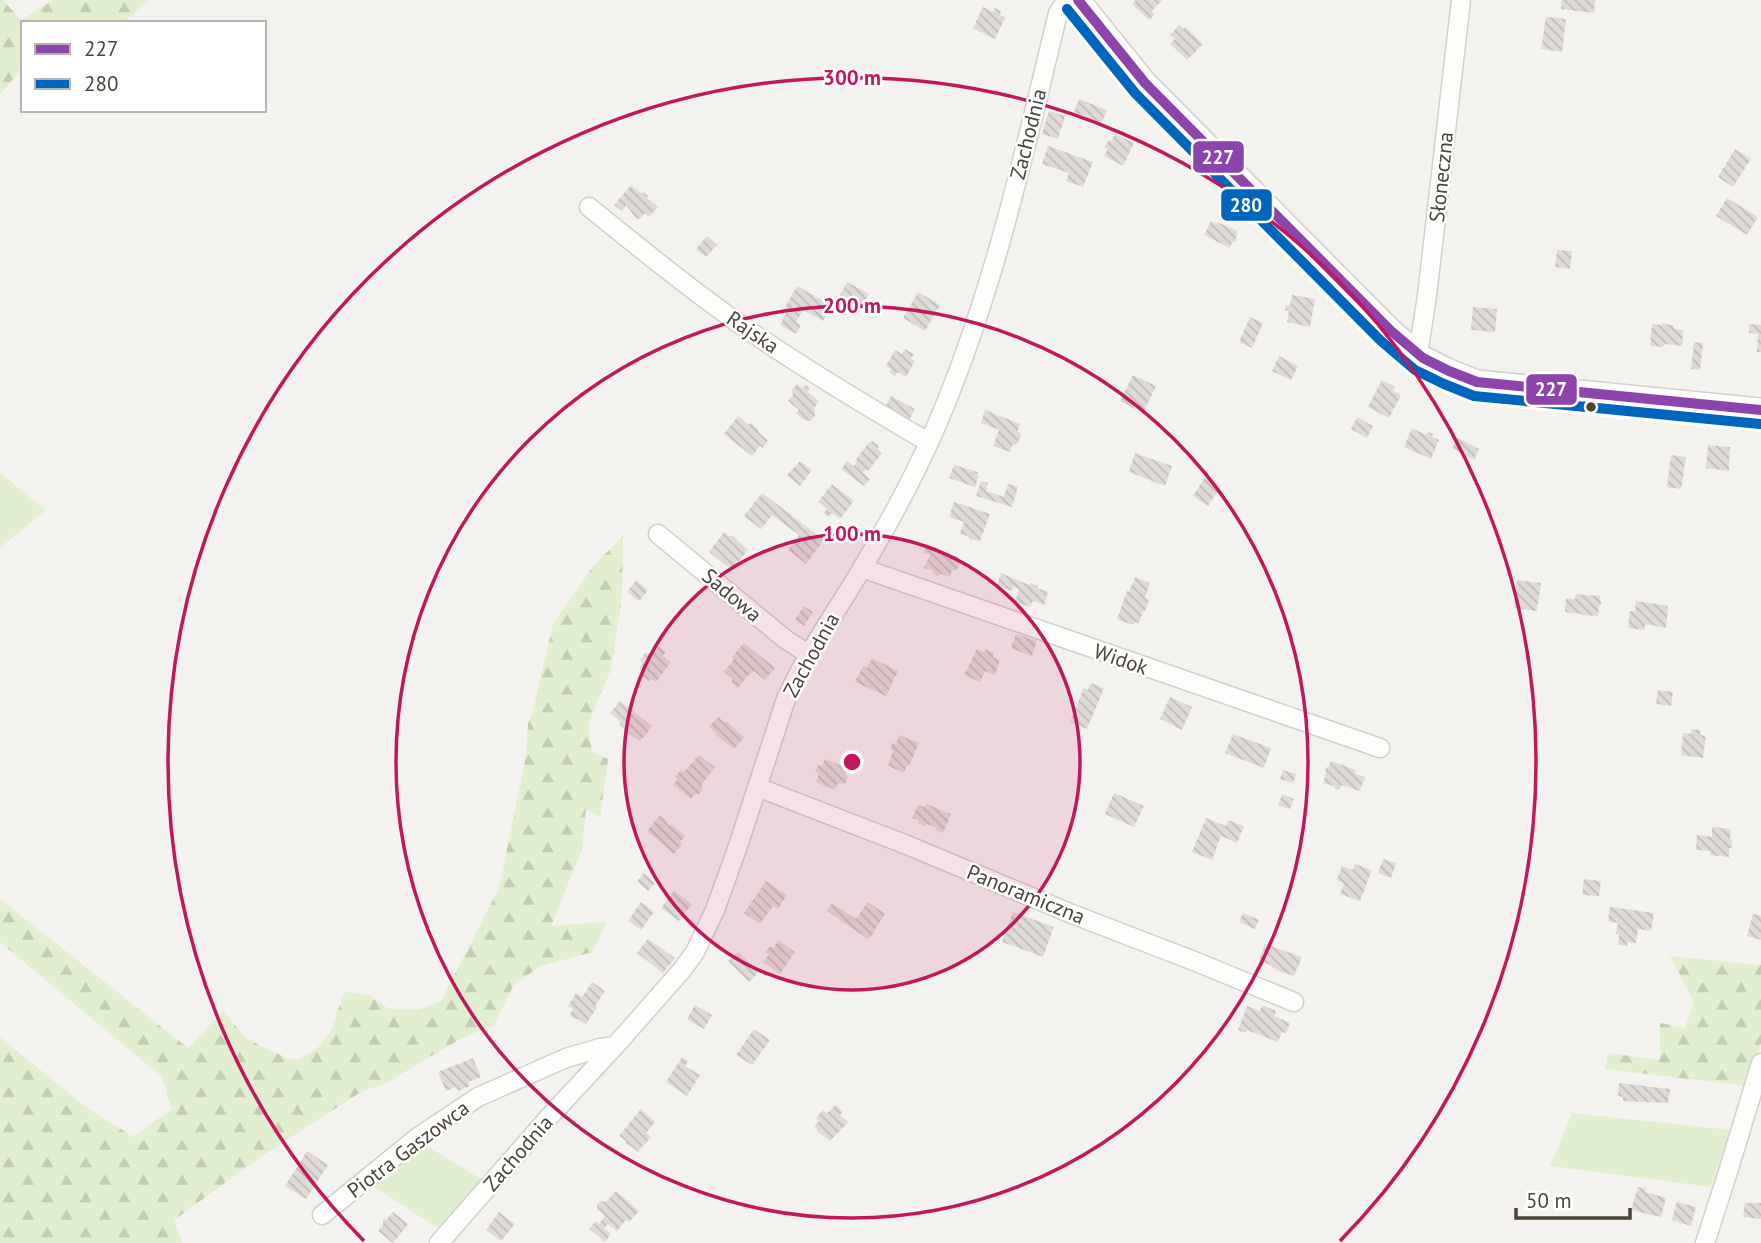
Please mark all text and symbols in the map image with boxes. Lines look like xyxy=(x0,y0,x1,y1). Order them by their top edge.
legend xyxy=(21,21,266,112)
text: 227 xyxy=(84,35,118,62)
text: 300 m xyxy=(823,64,881,91)
text: 280 xyxy=(84,70,118,97)
street label: Zachodnia xyxy=(1004,86,1052,182)
street label: Słoneczna xyxy=(1423,130,1459,224)
line badge: 227 xyxy=(1192,140,1245,174)
text: 227 xyxy=(1202,145,1234,169)
line badge: 280 xyxy=(1220,188,1273,222)
text: 280 xyxy=(1230,193,1262,217)
text: 200 m xyxy=(823,292,881,319)
street label: Rajska xyxy=(722,305,784,359)
line badge: 227 xyxy=(1525,373,1578,406)
text: 227 xyxy=(1535,377,1567,401)
unlabelled marker xyxy=(1584,400,1598,414)
text: 100 m xyxy=(823,520,881,547)
street label: Sadowa xyxy=(697,562,767,628)
street label: Zachodnia xyxy=(777,608,845,702)
street label: Widok xyxy=(1090,637,1152,681)
centre of rings xyxy=(840,750,864,774)
street label: Panoramiczna xyxy=(963,858,1089,930)
street label: Piotra Gaszowca xyxy=(342,1094,474,1204)
street label: Zachodnia xyxy=(477,1109,559,1197)
scale bar xyxy=(1516,1176,1630,1220)
text: 50 m xyxy=(1526,1187,1572,1214)

